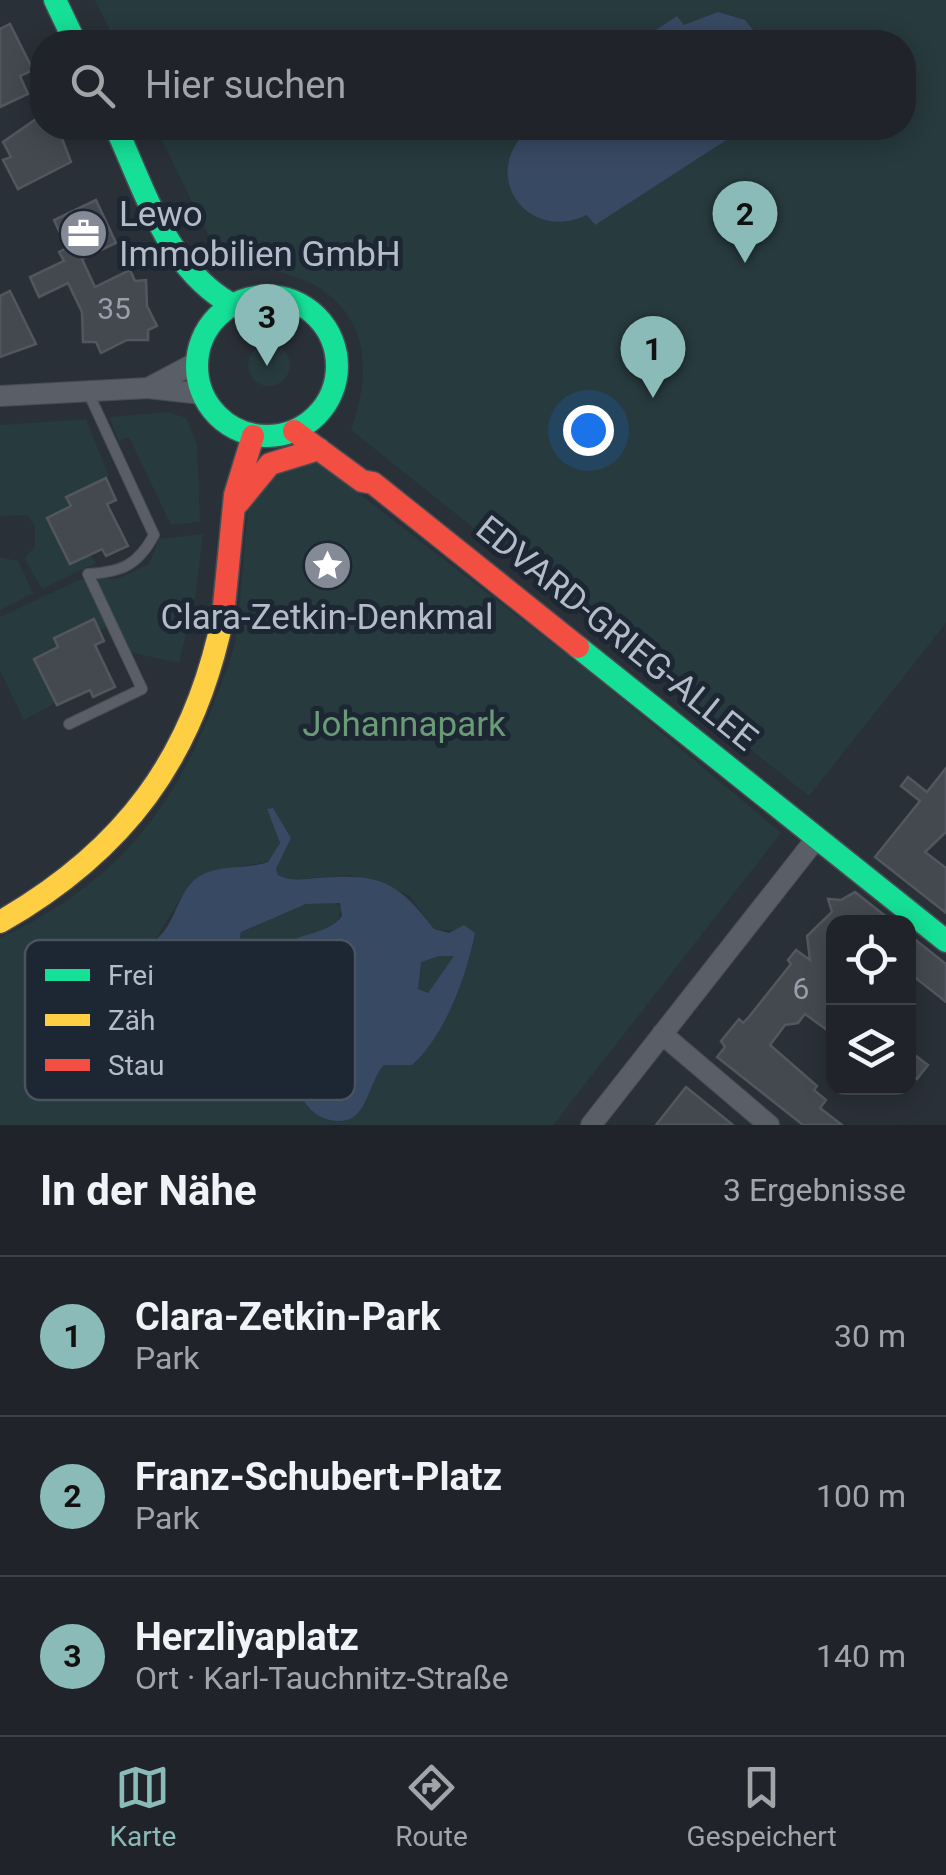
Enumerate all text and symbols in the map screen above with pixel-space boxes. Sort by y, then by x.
search box [30,30,916,140]
icon: search [65,58,120,113]
text: Hier suchen [145,63,346,107]
pin: 2 [712,180,778,263]
place label: Lewo Immobilien GmbH [119,194,401,275]
office icon: Lewo Immobilien GmbH [58,208,110,260]
pin: 3 [234,284,300,366]
house number: 35 [97,291,131,326]
pin: 1 [620,316,686,398]
your location [563,405,614,456]
street label: EDVARD-GRIEG-ALLEE [468,508,765,759]
place icon: Clara-Zetkin-Denkmal [301,539,353,591]
place label: Clara-Zetkin-Denkmal [161,597,493,638]
park label: Johannapark [302,704,506,745]
map controls [826,915,916,1095]
button: locate [826,915,916,1005]
legend [25,940,355,1100]
text: Frei [108,959,154,992]
house number: 6 [793,971,809,1006]
text: Zäh [108,1004,155,1037]
button: layers [826,1005,916,1095]
text: Stau [108,1049,164,1082]
text: In der Nähe [40,1166,257,1215]
text: 3 Ergebnisse [723,1171,906,1209]
text: Clara-Zetkin-Park [135,1295,440,1339]
text: 1 [63,1317,82,1355]
text: 30 m [834,1317,906,1355]
text: Park [135,1339,199,1377]
text: Franz-Schubert-Platz [135,1455,502,1499]
text: 2 [63,1477,82,1515]
text: 100 m [816,1477,906,1515]
text: Park [135,1499,199,1537]
text: Herzliyaplatz [135,1615,359,1659]
text: 3 [63,1637,82,1675]
text: 140 m [816,1637,906,1675]
text: Ort · Karl-Tauchnitz-Straße [135,1659,509,1697]
tab: Karte [109,1760,176,1853]
tab: Route [395,1760,468,1853]
tab: Gespeichert [687,1760,837,1853]

